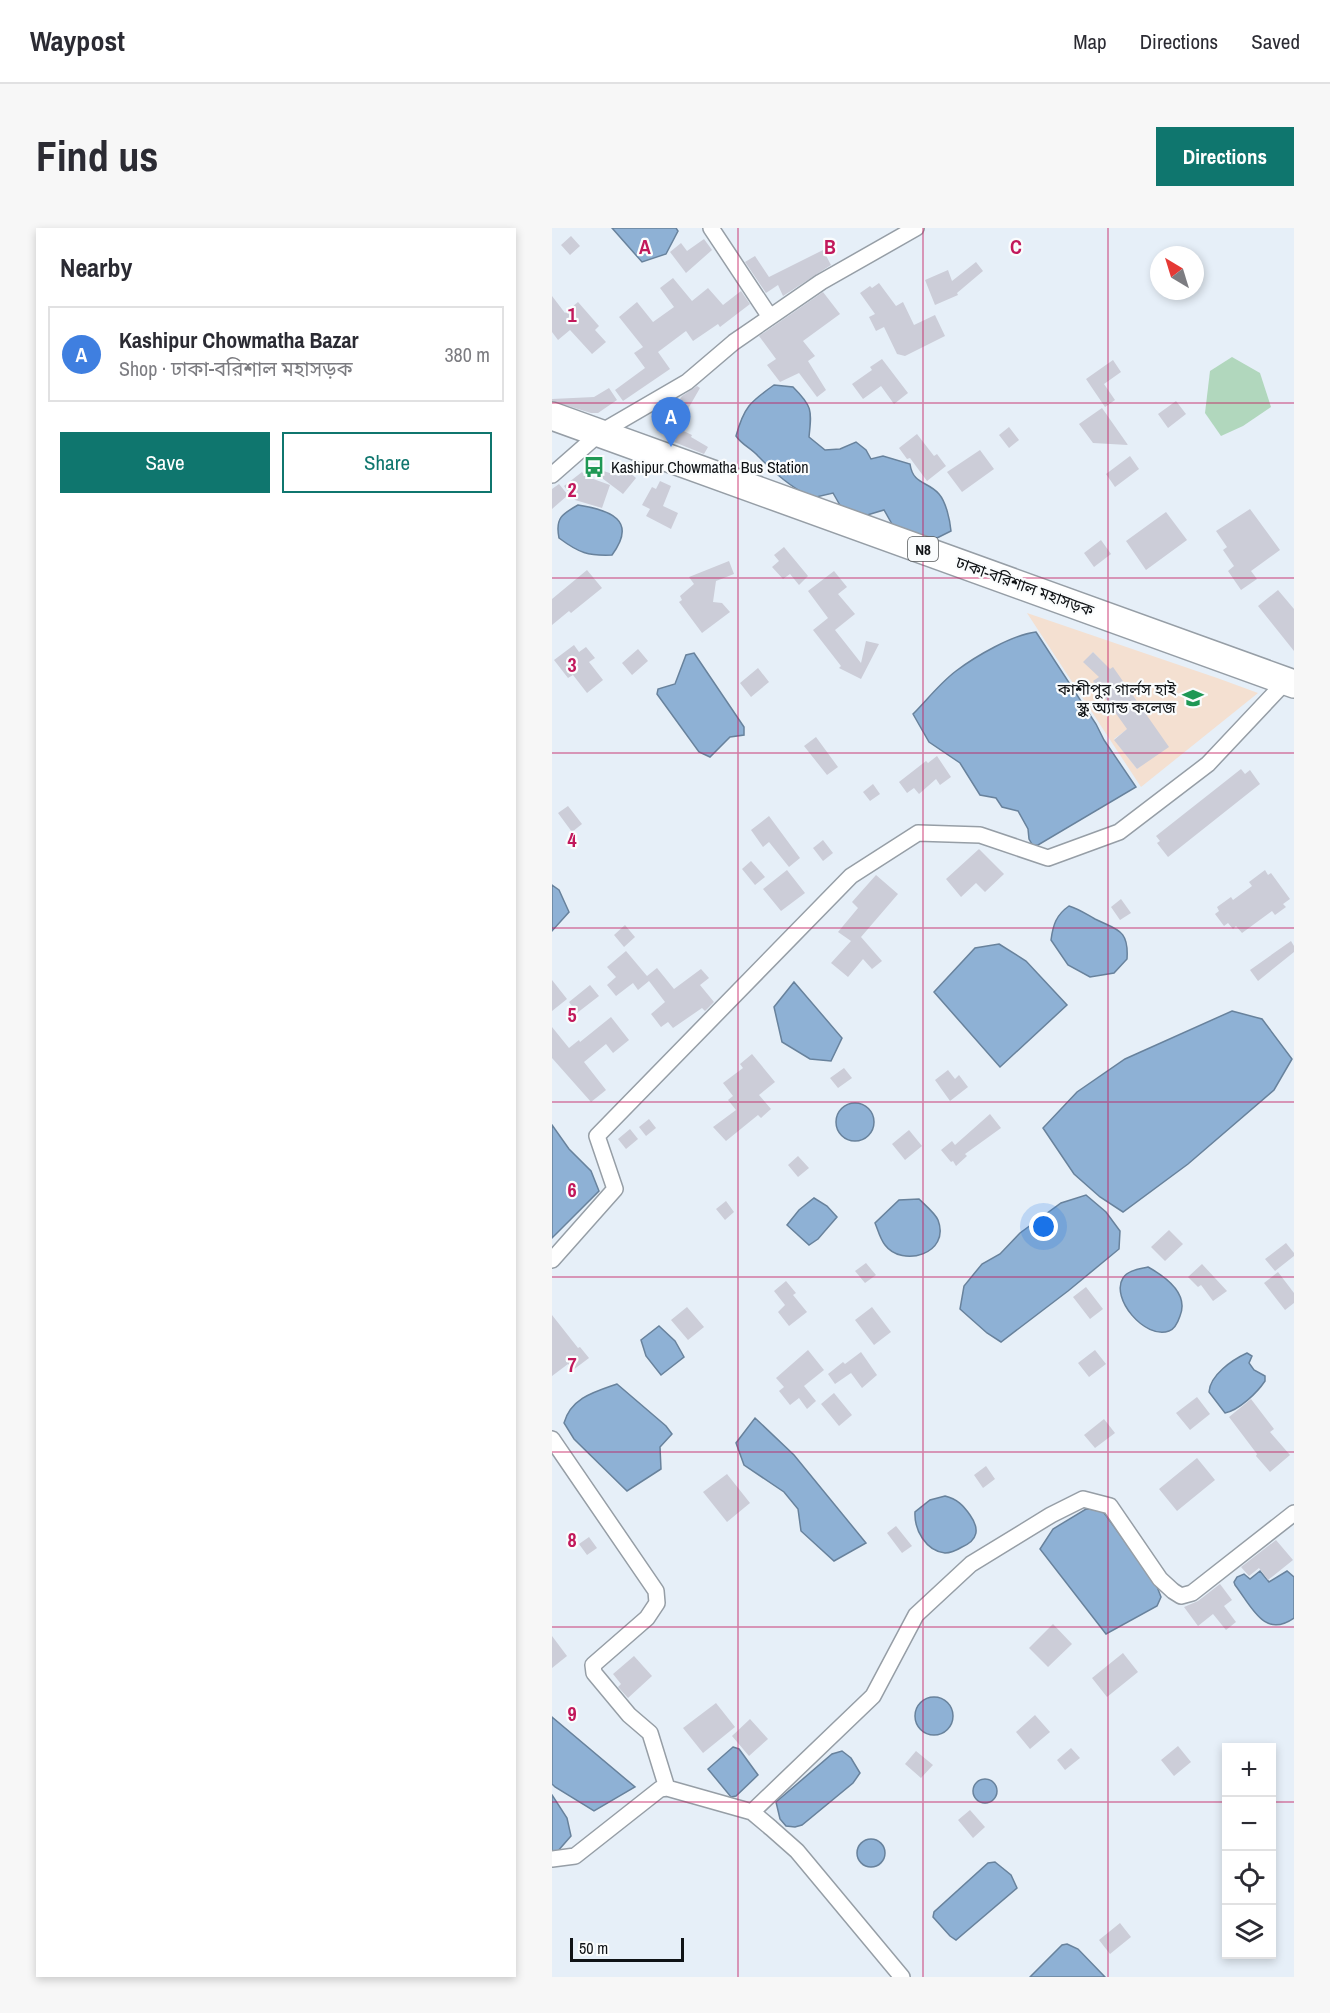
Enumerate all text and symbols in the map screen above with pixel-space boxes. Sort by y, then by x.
text: Waypost [30,22,125,60]
text: Map [1073,27,1107,56]
text: Directions [1140,27,1218,56]
text: Saved [1251,27,1300,56]
button: Directions [1156,127,1294,186]
text: Find us [36,128,158,184]
text: A [639,233,651,260]
text: B [824,233,836,260]
text: C [1010,233,1022,260]
north arrow [1150,246,1204,300]
text: Nearby [60,250,132,285]
text: 1 [567,301,577,328]
text: Kashipur Chowmatha Bazar [119,325,359,355]
text: A [76,341,87,368]
text: 380 m [444,341,490,368]
text: Shop · ঢাকা-বরিশাল মহাসড়ক [119,355,353,382]
pin: A [652,398,690,447]
button: Save [60,432,270,493]
button: Share [282,432,492,493]
bus stop icon: Kashipur Chowmatha Bus Station [582,455,606,479]
place label: Kashipur Chowmatha Bus Station [611,456,809,478]
text: 2 [567,476,577,503]
road number: N8 [908,537,938,561]
street label: ঢাকা-বরিশাল মহাসড়ক [952,550,1098,622]
text: 3 [567,651,577,678]
place label: কাশীপুর গার্লস হাই স্কুল অ্যান্ড কলেজ [1057,678,1176,718]
school or university icon: কাশীপুর গার্লস হাই স্কুল অ্যান্ড কলেজ [1181,686,1205,710]
text: 4 [567,826,577,853]
text: 5 [567,1001,577,1028]
text: 6 [567,1176,577,1203]
your location [1029,1212,1058,1241]
text: 7 [567,1351,577,1378]
text: 8 [567,1526,577,1553]
text: 9 [567,1700,577,1727]
map controls [1222,1743,1276,1959]
button: + [1222,1743,1276,1797]
button: − [1222,1797,1276,1851]
button: locate [1222,1851,1276,1905]
button: layers [1222,1905,1276,1959]
scale bar [570,1935,684,1962]
text: 50 m [579,1937,608,1959]

